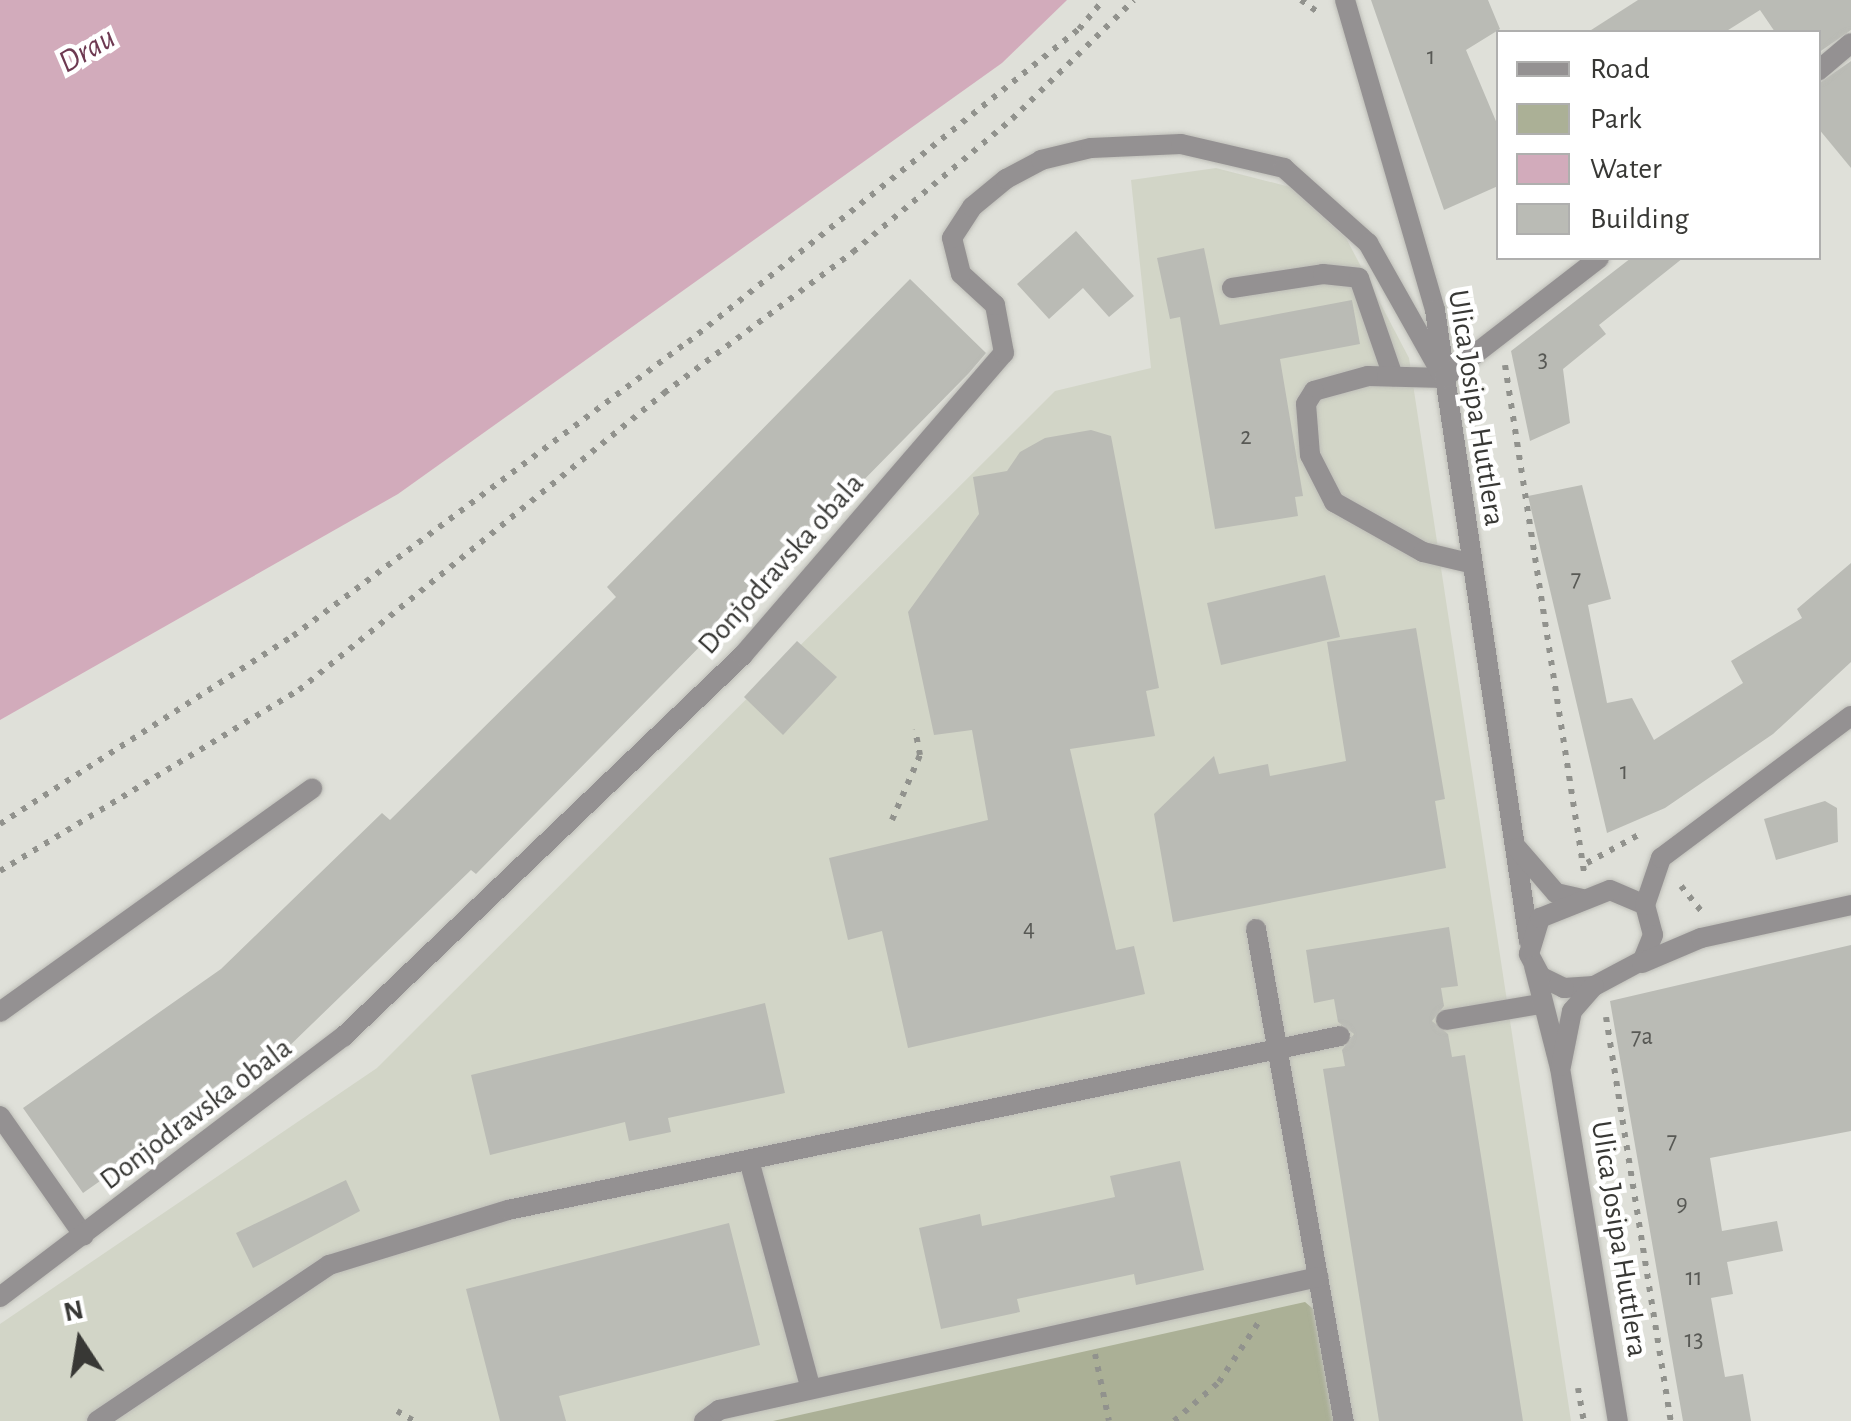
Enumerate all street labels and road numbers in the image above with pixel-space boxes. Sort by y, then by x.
street label: Ulica Josipa Huttlera [1440,287,1512,529]
street label: Donjodravska obala [690,466,872,662]
street label: Donjodravska obala [93,1030,299,1198]
street label: Ulica Josipa Huttlera [1583,1118,1655,1360]

